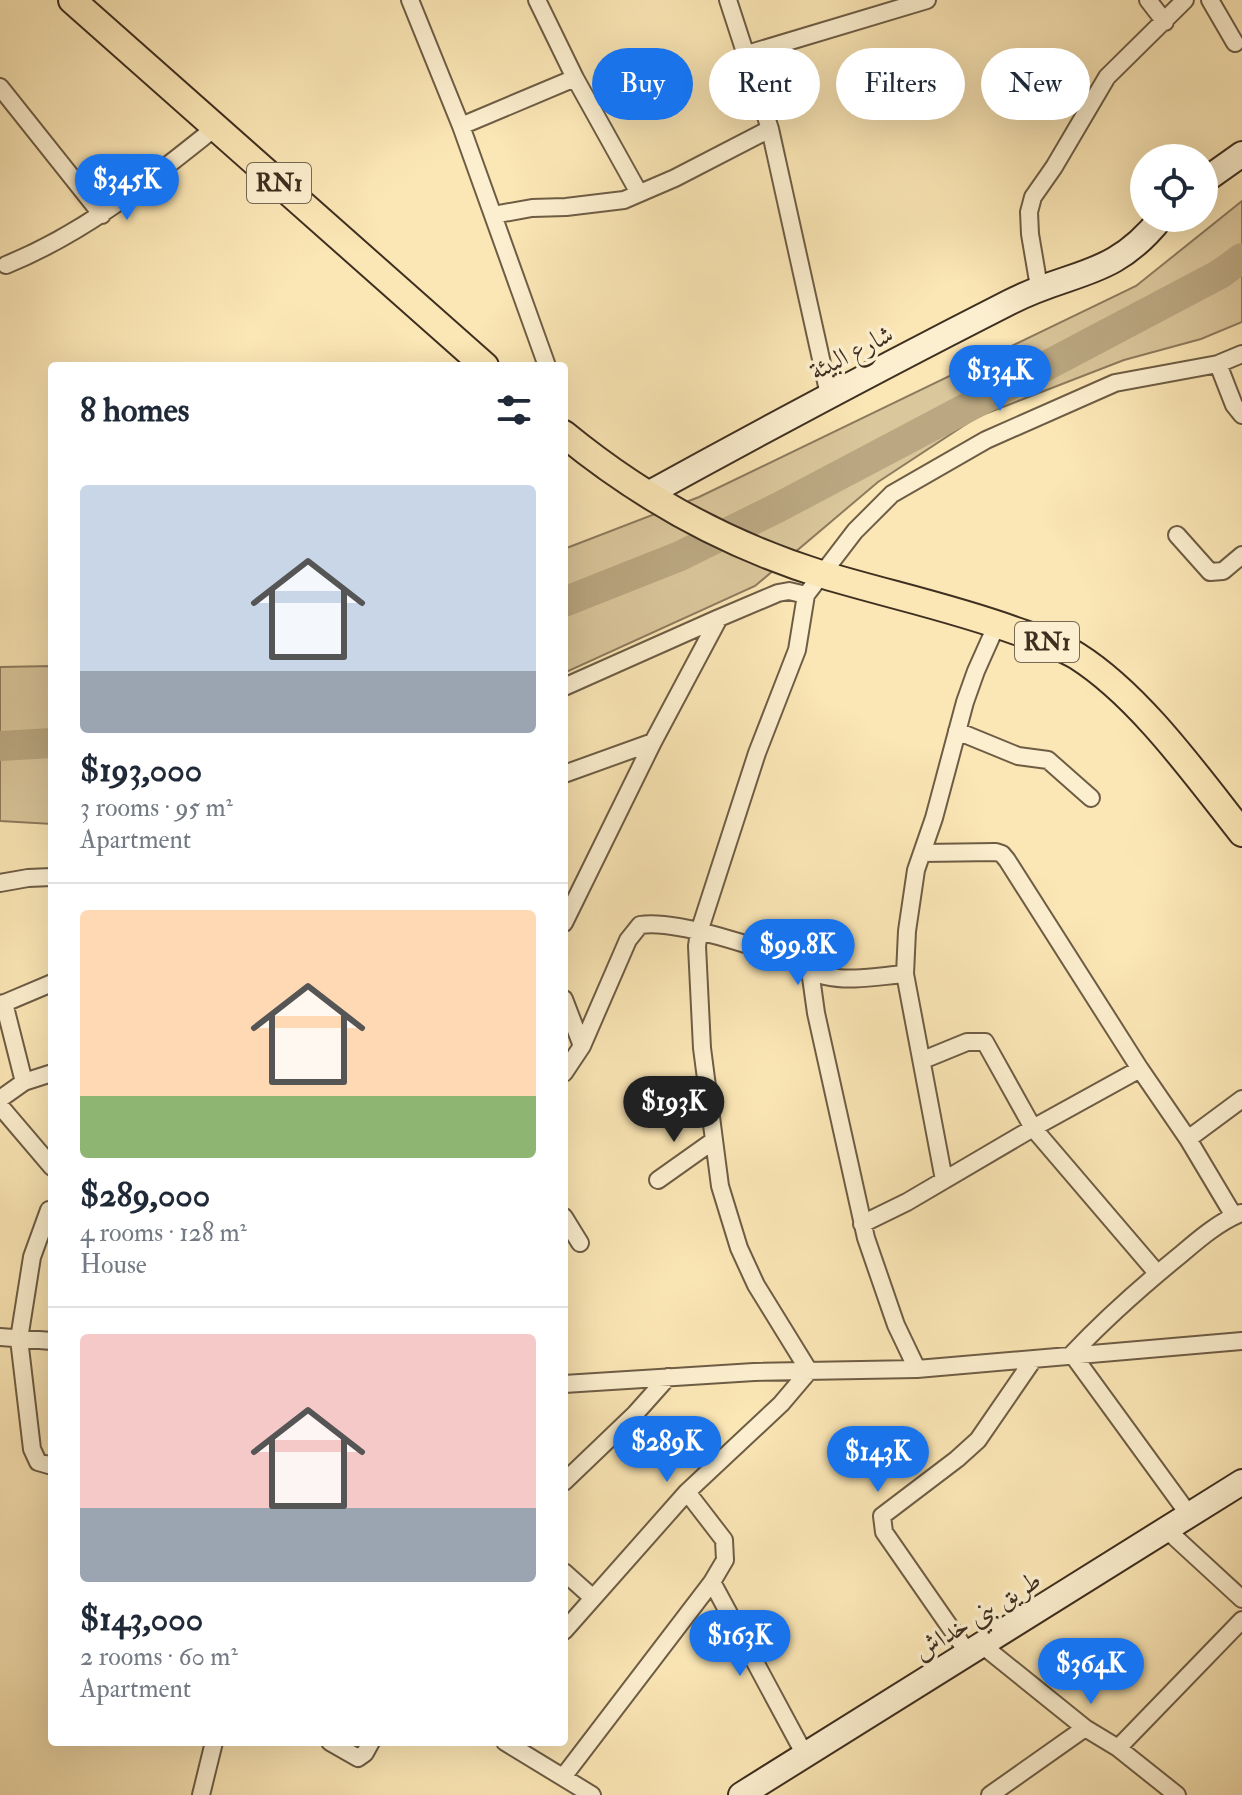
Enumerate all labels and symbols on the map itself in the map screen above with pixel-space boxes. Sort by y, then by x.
pin: $345K [71,154,183,222]
road number: RN1 [247,163,311,203]
street label: شارع البيئة [804,318,901,392]
pin: $134K [944,345,1056,413]
road number: RN1 [1015,622,1079,662]
pin: $99.8K [733,919,863,987]
pin: $193K [618,1076,730,1144]
pin: $289K [611,1416,723,1484]
pin: $143K [822,1426,934,1494]
street label: طريق بني خداش [908,1564,1050,1673]
pin: $163K [684,1610,796,1678]
pin: $364K [1035,1638,1147,1706]

